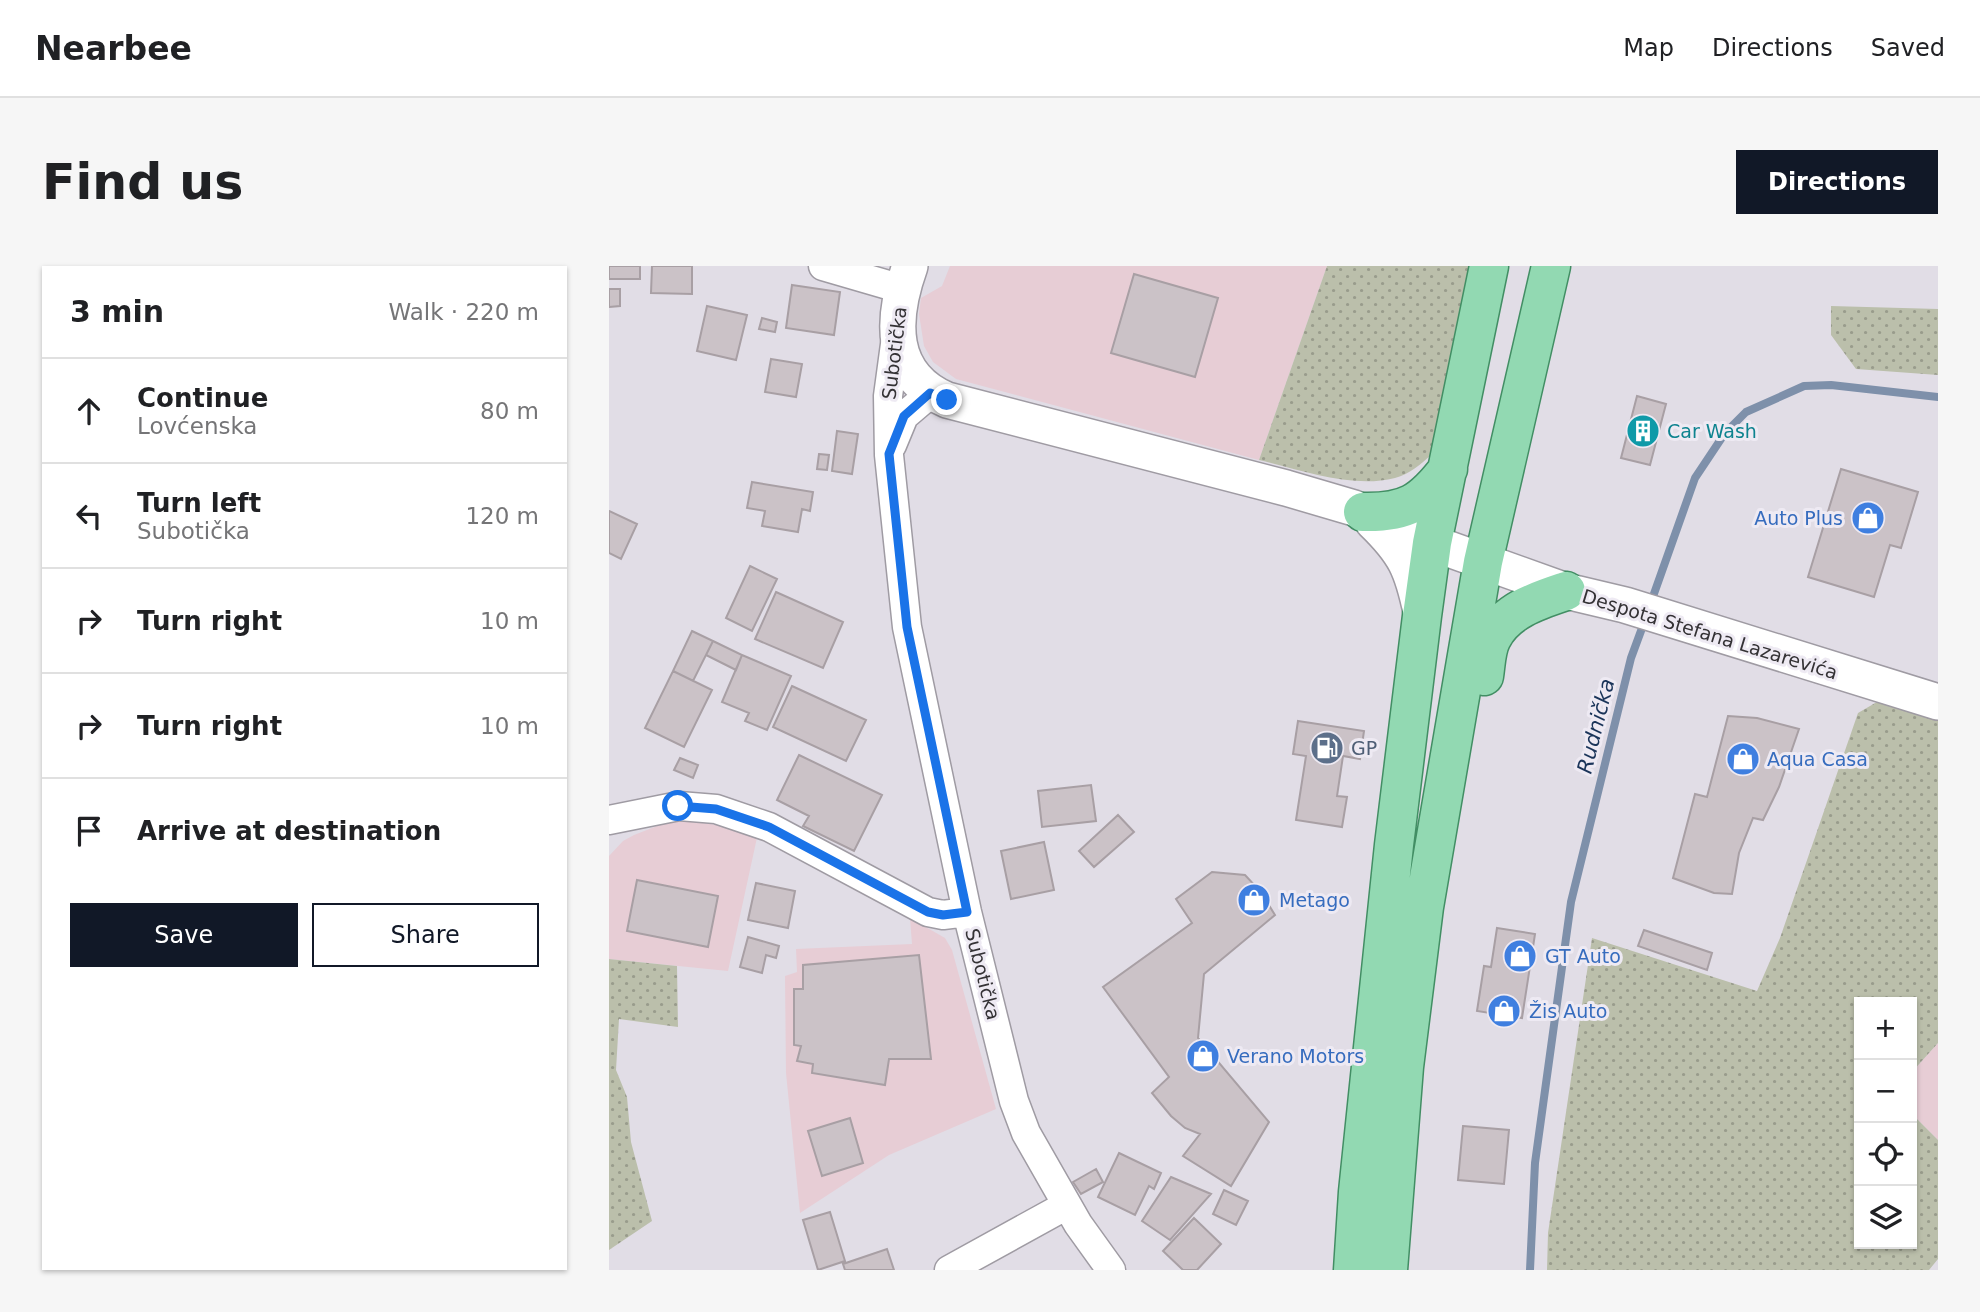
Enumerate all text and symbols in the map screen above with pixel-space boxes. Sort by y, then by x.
text: Nearbee [35,29,192,68]
text: Map [1623,34,1674,62]
text: Directions [1712,34,1833,62]
text: Saved [1871,34,1945,62]
button: Directions [1736,150,1938,214]
text: Find us [42,154,243,211]
text: 3 min [70,294,164,329]
text: Walk · 220 m [388,299,539,325]
street label: Subotička [877,305,911,401]
text: Continue [137,383,268,413]
route end [931,384,962,415]
icon: ahead [70,392,108,430]
text: 80 m [480,398,539,424]
building icon: Car Wash [1624,412,1662,450]
text: Lovćenska [137,413,257,439]
place label: Car Wash [1667,420,1757,442]
text: Turn left [137,488,261,518]
icon: left [70,497,108,535]
shop icon: Auto Plus [1849,499,1887,537]
text: 120 m [465,503,539,529]
place label: Auto Plus [1754,507,1843,529]
text: Subotička [137,518,250,544]
street label: Despota Stefana Lazarevića [1580,585,1840,683]
icon: right [70,602,108,640]
text: Turn right [137,606,282,636]
text: 10 m [480,608,539,634]
water label: Rudnička [1573,676,1619,776]
icon: right [70,707,108,745]
text: Turn right [137,711,282,741]
text: 10 m [480,713,539,739]
fuel station icon: GP [1308,729,1346,767]
place label: GP [1351,737,1377,759]
shop icon: Aqua Casa [1724,740,1762,778]
place label: Aqua Casa [1767,748,1868,770]
route start [662,790,693,821]
icon: arrive [70,812,108,850]
text: Arrive at destination [137,816,441,846]
shop icon: Metago [1235,881,1273,919]
place label: Metago [1279,889,1350,911]
button: Save [70,903,298,967]
button: Share [312,903,539,967]
street label: Subotička [961,926,1005,1022]
shop icon: GT Auto [1501,937,1539,975]
place label: GT Auto [1545,945,1621,967]
shop icon: Žis Auto [1485,992,1523,1030]
map controls [1854,997,1917,1249]
button: + [1854,997,1917,1060]
place label: Žis Auto [1529,1000,1607,1022]
shop icon: Verano Motors [1184,1037,1222,1075]
place label: Verano Motors [1227,1045,1364,1067]
button: − [1854,1060,1917,1123]
button: locate [1854,1123,1917,1186]
button: layers [1854,1186,1917,1249]

